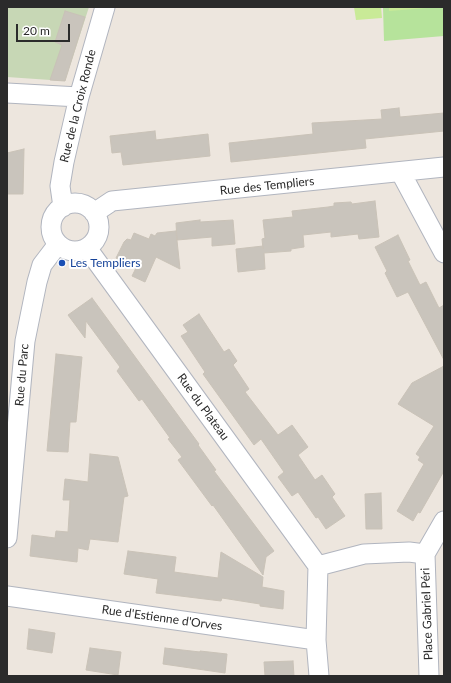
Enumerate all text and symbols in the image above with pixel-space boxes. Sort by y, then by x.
scale bar [18,16,72,42]
text: 20 m [23,23,50,38]
street label: Rue de la Croix Ronde [57,48,99,164]
street label: Rue des Templiers [219,174,315,198]
place label: Les Templiers [70,256,140,270]
marker: Les Templiers [57,258,67,268]
street label: Rue du Parc [12,343,32,407]
street label: Rue du Plateau [174,371,232,443]
street label: Place Gabriel Péri [418,568,436,660]
street label: Rue d'Estienne d'Orves [101,602,223,634]

